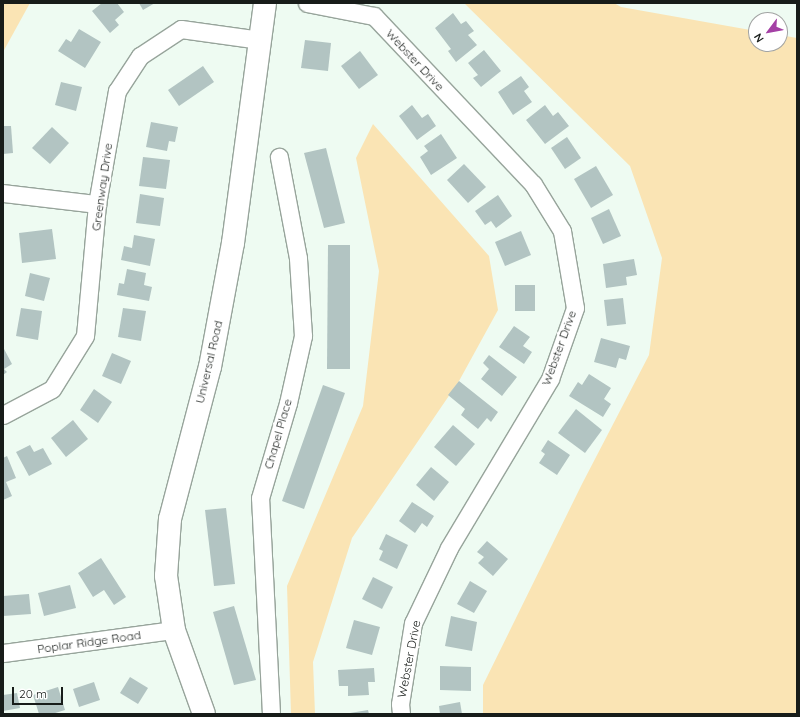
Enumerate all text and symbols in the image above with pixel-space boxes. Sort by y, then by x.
north arrow [748,12,788,52]
street label: Webster Drive [383,26,447,94]
text: N [751,31,767,45]
street label: Greenway Drive [89,142,115,232]
street label: Webster Drive [539,309,579,387]
street label: Universal Road [192,319,226,405]
street label: Chapel Place [261,397,295,471]
street label: Webster Drive [394,619,424,699]
street label: Poplar Ridge Road [36,628,142,656]
scale bar [14,679,65,705]
text: 20 m [19,686,47,701]

